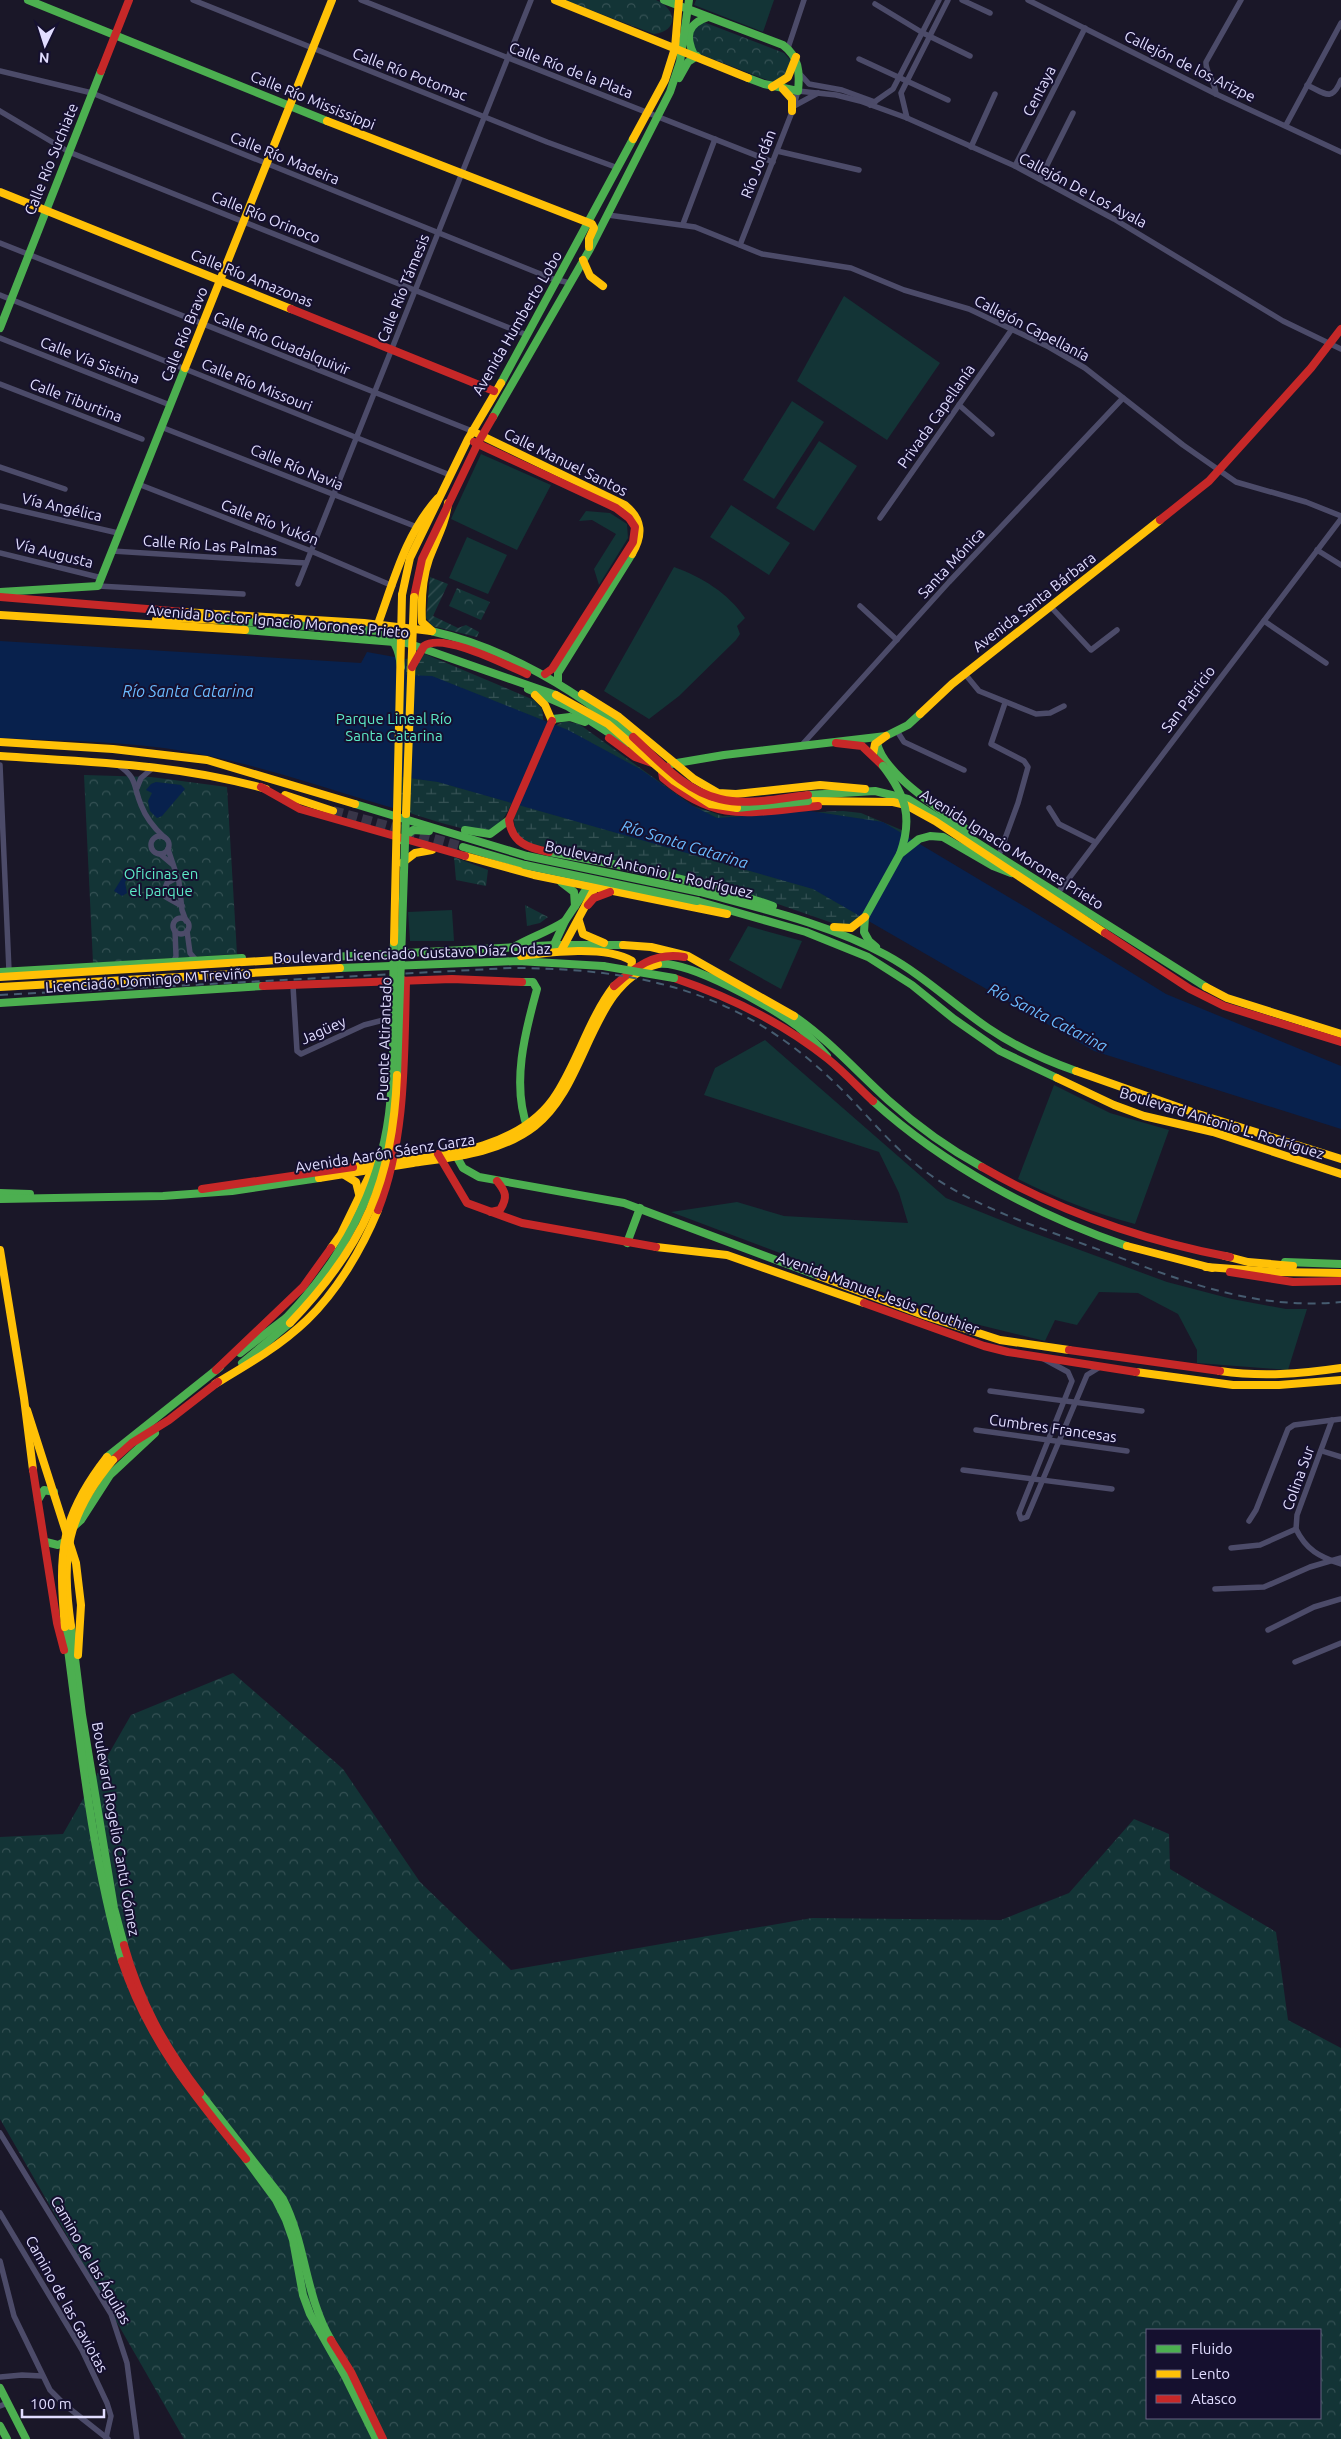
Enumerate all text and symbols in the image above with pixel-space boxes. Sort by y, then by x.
north arrow [20,20,70,70]
street label: Callejón de los Arizpe [1122,27,1258,105]
street label: Calle Río de la Plata [507,38,635,102]
street label: Calle Río Potomac [350,44,470,104]
text: N [38,50,50,66]
street label: Centaya [1019,63,1059,119]
street label: Calle Río Mississippi [248,67,378,133]
street label: Calle Río Suchiate [21,101,81,217]
street label: Río Jordán [737,127,779,201]
street label: Calle Río Madeira [228,128,342,188]
street label: Callejón De Los Ayala [1016,149,1150,231]
street label: Calle Río Orinoco [209,187,323,247]
street label: Calle Río Támesis [374,231,432,345]
street label: Calle Río Amazonas [188,246,316,310]
street label: Avenida Humberto Lobo [469,248,565,398]
street label: Calle Río Bravo [157,284,211,384]
street label: Callejón Capellanía [972,292,1092,364]
street label: Calle Río Guadalquivir [211,308,353,378]
street label: Calle Vía Sistina [38,333,142,387]
street label: Calle Río Missouri [199,355,315,415]
street label: Privada Capellanía [894,361,978,471]
street label: Calle Tiburtina [27,375,125,425]
street label: Calle Manuel Santos [501,425,631,499]
street label: Calle Río Navia [248,441,346,493]
street label: Vía Angélica [20,489,104,525]
street label: Calle Río Yukón [219,496,321,548]
street label: Santa Mónica [914,524,988,602]
street label: Calle Río Las Palmas [142,532,278,558]
street label: Vía Augusta [13,535,95,571]
street label: Avenida Santa Bárbara [969,549,1099,655]
street label: Avenida Doctor Ignacio Morones Prieto [146,601,410,641]
street label: San Patricio [1158,662,1218,736]
water label: Río Santa Catarina [122,682,254,700]
park label: Parque Lineal Río Santa Catarina [336,710,452,744]
street label: Avenida Ignacio Morones Prieto [917,785,1107,913]
water label: Río Santa Catarina [620,816,751,872]
street label: Boulevard Antonio L. Rodríguez [543,837,755,901]
park label: Oficinas en el parque [124,865,198,899]
street label: Boulevard Licenciado Gustavo Díaz Ordaz [273,940,551,966]
street label: Licenciado Domingo M Treviño [45,964,251,996]
street label: Puente Atirantado [373,977,395,1101]
water label: Río Santa Catarina [986,979,1111,1055]
street label: Jagüey [298,1013,348,1047]
street label: Boulevard Antonio L. Rodríguez [1118,1084,1326,1162]
street label: Avenida Aarón Sáenz Garza [294,1130,476,1176]
street label: Avenida Manuel Jesús Clouthier [775,1248,982,1338]
street label: Cumbres Francesas [988,1411,1118,1445]
street label: Colina Sur [1278,1443,1318,1513]
street label: Boulevard Rogelio Cantú Gómez [89,1721,143,1937]
street label: Camino de las Águilas [47,2193,135,2327]
street label: Camino de las Gaviotas [22,2233,112,2375]
legend [1146,2329,1321,2419]
text: Fluido [1191,2340,1233,2357]
text: Lento [1191,2365,1230,2382]
scale bar [22,2386,105,2418]
text: Atasco [1191,2390,1237,2407]
text: 100 m [30,2395,72,2412]

